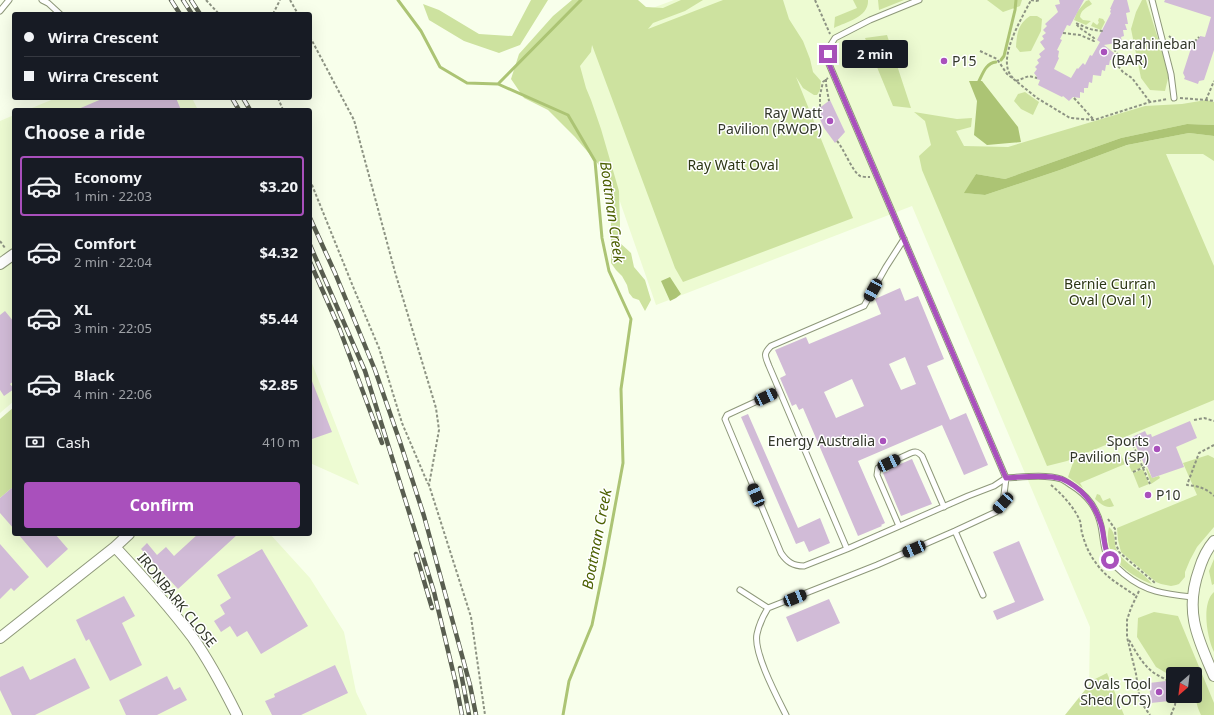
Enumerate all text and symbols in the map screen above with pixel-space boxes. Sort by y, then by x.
text: Wirra Crescent [48,27,158,47]
place label: Barahineban (BAR) [1112,34,1196,69]
callout: 2 min [842,40,908,68]
route end [819,45,837,63]
text: 2 min [857,45,893,63]
marker: Barahineban (BAR) [1099,47,1109,57]
place label: P15 [952,51,977,70]
marker: P15 [939,56,949,66]
text: Wirra Crescent [48,66,158,86]
place label: Ray Watt Pavilion (RWOP) [718,103,822,138]
marker: Ray Watt Pavilion (RWOP) [825,116,835,126]
text: Choose a ride [24,120,145,144]
park label: Ray Watt Oval [687,155,779,174]
water label: Boatman Creek [596,160,630,264]
text: Economy [74,167,142,187]
icon: car [26,168,62,204]
text: $3.20 [259,176,298,196]
text: 1 min · 22:03 [74,187,152,205]
text: Comfort [74,233,136,253]
icon: car [26,234,62,270]
text: $4.32 [259,242,298,262]
text: 2 min · 22:04 [74,253,152,271]
park label: Bernie Curran Oval (Oval 1) [1064,274,1156,309]
car [862,277,884,303]
text: XL [74,299,92,319]
icon: car [26,300,62,336]
text: $5.44 [259,308,298,328]
text: 3 min · 22:05 [74,319,152,337]
text: Black [74,365,114,385]
icon: car [26,366,62,402]
text: $2.85 [259,374,298,394]
text: 4 min · 22:06 [74,385,152,403]
car [753,386,779,408]
icon: cash [24,431,46,453]
place label: Energy Australia [768,431,875,450]
place label: Sports Pavilion (SP) [1069,431,1149,466]
text: Cash [56,432,90,452]
text: 410 m [262,433,300,451]
marker: Energy Australia [878,436,888,446]
marker: Sports Pavilion (SP) [1152,444,1162,454]
car [876,452,902,474]
button: Confirm [24,482,300,528]
car [746,482,766,508]
place label: P10 [1156,485,1181,504]
water label: Boatman Creek [576,486,616,591]
car [991,490,1015,516]
marker: P10 [1143,490,1153,500]
car [901,539,927,559]
street label: IRONBARK CLOSE [133,548,221,651]
route start [1101,551,1119,569]
car [782,588,808,608]
north arrow [1166,667,1202,703]
map controls [1166,667,1202,703]
place label: Ovals Tool Shed (OTS) [1080,674,1151,709]
marker: Ovals Tool Shed (OTS) [1154,687,1164,697]

